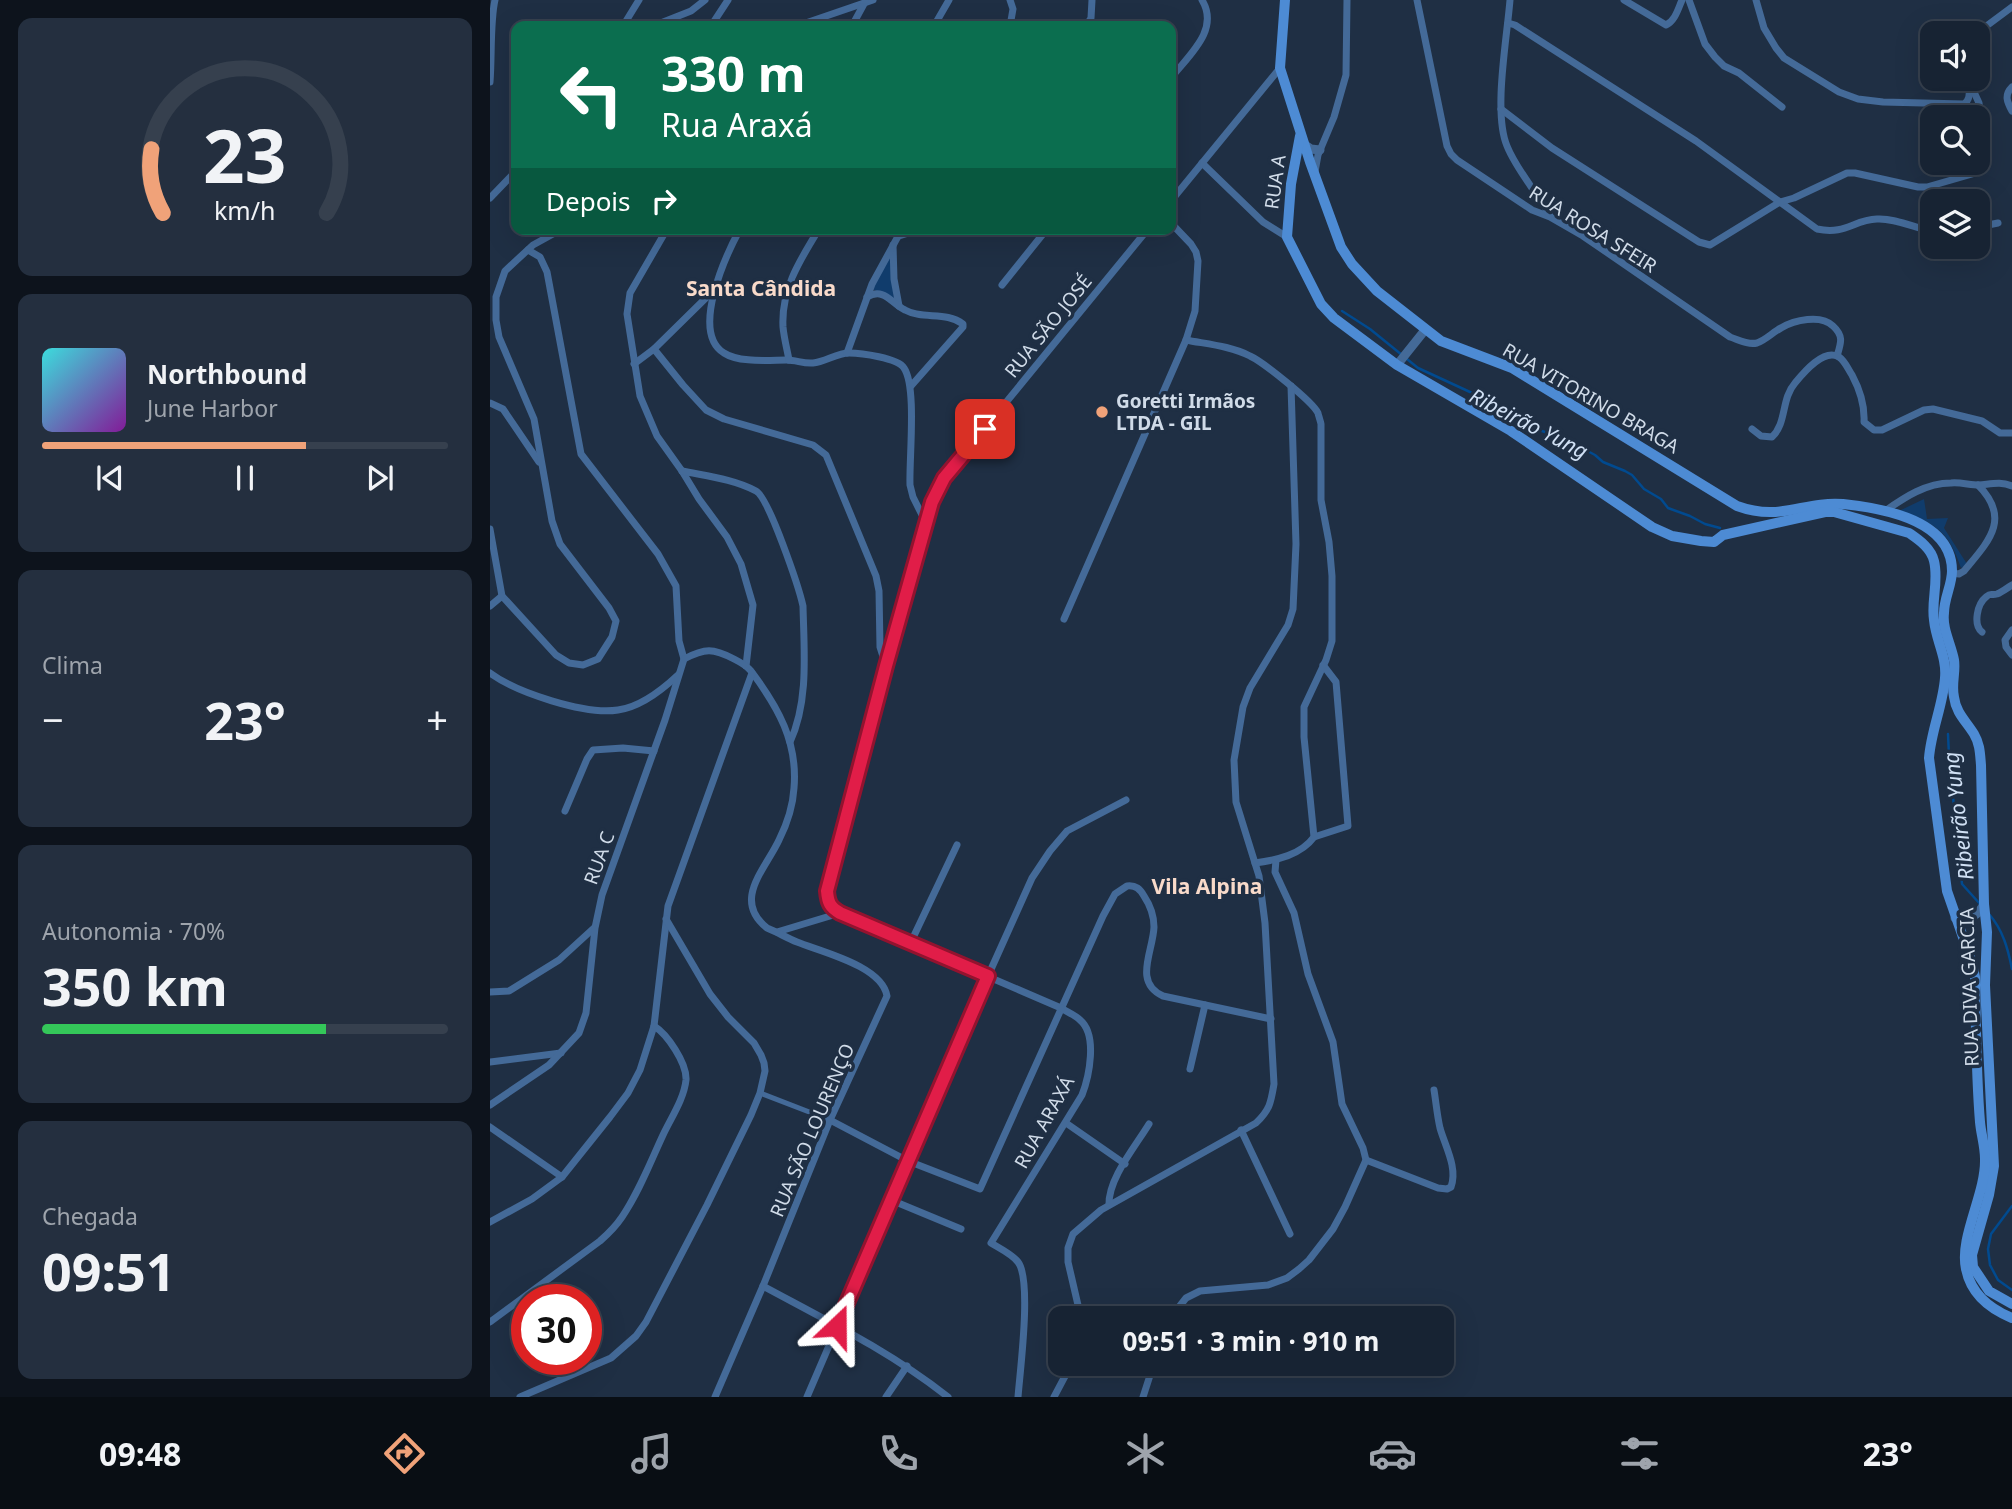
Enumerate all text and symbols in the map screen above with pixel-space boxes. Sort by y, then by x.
map controls [1920,21,1990,259]
button: sound [1920,21,1990,91]
text: 330 m [661,40,806,106]
icon: left [546,49,637,140]
text: Rua Araxá [661,103,813,146]
text: 23 [203,105,287,204]
button: search [1920,105,1990,175]
street label: RUA A [1258,152,1292,211]
street label: RUA ROSA SFEIR [1524,179,1662,279]
icon: right [645,182,683,220]
text: Depois [546,183,631,219]
button: layers [1920,189,1990,259]
text: km/h [214,193,276,227]
street label: RUA SÃO JOSÉ [998,269,1098,383]
district label: Santa Cândida [686,274,836,302]
street label: RUA VITORINO BRAGA [1498,337,1685,460]
text: Northbound [147,356,307,392]
water label: Ribeirão Yung [1465,381,1593,465]
place label: Goretti Irmãos LTDA - GIL [1116,388,1255,436]
text: June Harbor [147,392,278,424]
pin [955,399,1015,459]
marker: Goretti Irmãos LTDA - GIL [1094,404,1110,420]
icon: arrive [966,410,1004,448]
icon: previous [91,459,129,497]
icon: pause [226,459,264,497]
icon: next [361,459,399,497]
text: Clima [42,649,103,681]
text: 23° [204,684,286,755]
text: − [42,693,64,745]
text: + [426,693,448,745]
water label: Ribeirão Yung [1936,750,1980,882]
street label: RUA C [577,828,621,888]
district label: Vila Alpina [1152,872,1262,900]
street label: RUA DIVA GARCIA [1953,906,1985,1067]
text: Autonomia · 70% [42,915,225,947]
text: 350 km [42,950,228,1021]
street label: RUA SÃO LOURENÇO [764,1039,860,1221]
street label: RUA ARAXÁ [1008,1070,1081,1173]
text: Chegada [42,1200,138,1232]
text: 09:51 [42,1235,176,1306]
speed limit sign: 30 [511,1284,602,1375]
position arrow [800,1289,874,1363]
text: 09:51 · 3 min · 910 m [1123,1323,1379,1359]
icon: directions [380,1429,429,1478]
icon: music [627,1429,676,1478]
icon: phone [874,1429,923,1478]
icon: climate [1121,1429,1170,1478]
icon: car [1368,1429,1417,1478]
icon: filters [1615,1429,1664,1478]
text: 09:48 [99,1432,181,1475]
text: 23° [1863,1432,1913,1475]

